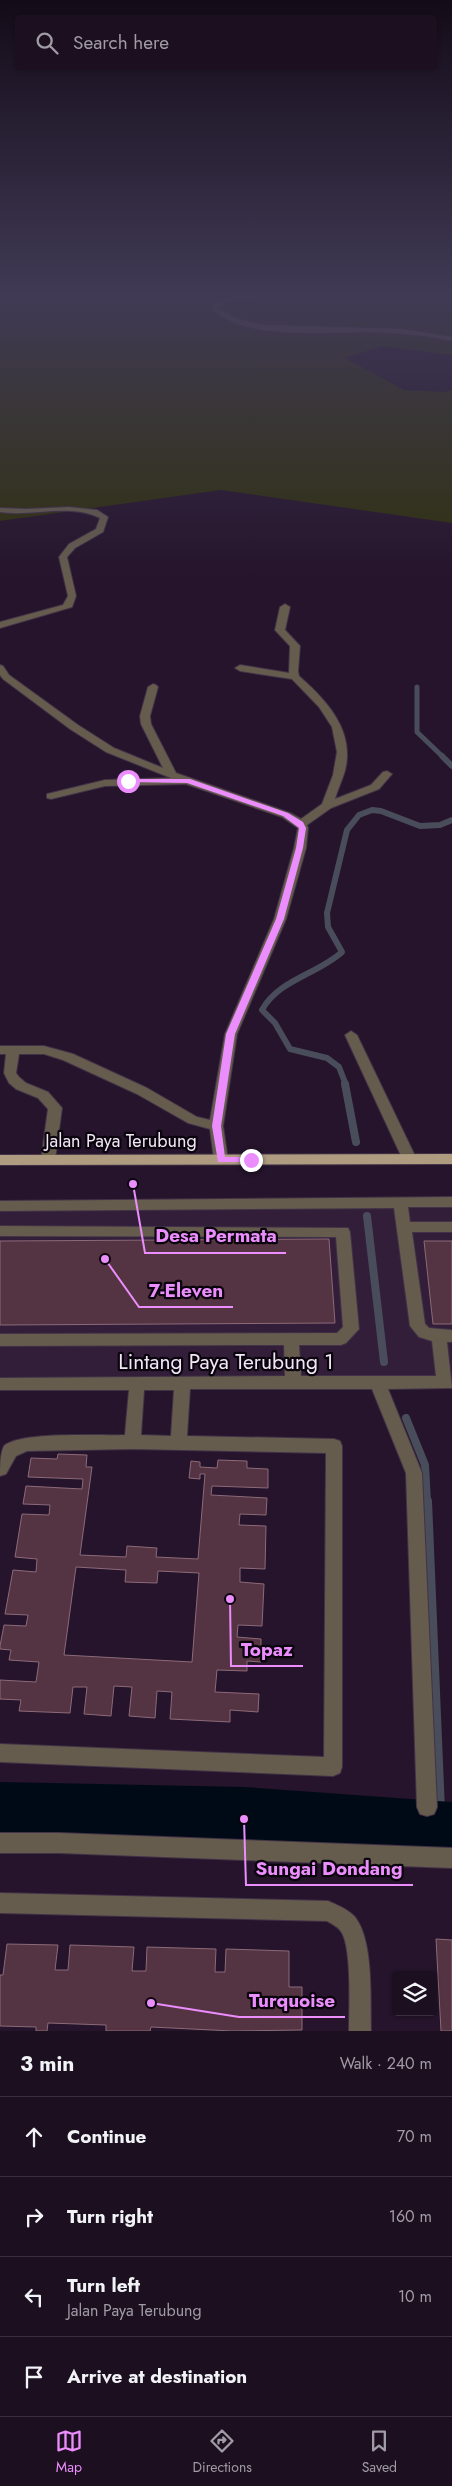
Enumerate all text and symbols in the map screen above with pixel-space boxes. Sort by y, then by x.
search box [15,15,437,70]
icon: search [33,29,61,57]
text: Search here [73,29,169,56]
route start [117,770,140,793]
street label: Jalan Paya Terubung [43,1128,197,1154]
route end [240,1149,263,1172]
callout: Desa Permata [145,1219,286,1253]
text: Desa Permata [155,1222,277,1249]
callout: 7-Eleven [139,1273,233,1307]
text: 7-Eleven [149,1277,223,1304]
street label: Lintang Paya Terubung 1 [118,1347,334,1377]
callout: Topaz [231,1632,303,1666]
text: Topaz [241,1636,293,1663]
callout: Sungai Dondang [246,1851,413,1885]
text: Sungai Dondang [255,1855,403,1882]
map controls [392,1971,437,2016]
button: layers [392,1971,437,2016]
callout: Turquoise [239,1983,345,2017]
text: Turquoise [249,1987,335,2014]
text: 3 min [20,2049,74,2079]
text: Walk · 240 m [340,2052,432,2075]
icon: ahead [20,2123,48,2151]
text: Continue [67,2123,146,2150]
text: 70 m [397,2125,432,2148]
icon: right [20,2203,48,2231]
text: Turn right [67,2203,153,2230]
text: 160 m [389,2205,432,2228]
text: Turn left [67,2272,140,2299]
icon: left [20,2283,48,2311]
text: 10 m [398,2285,432,2308]
text: Jalan Paya Terubung [67,2299,202,2322]
icon: arrive [20,2363,48,2391]
text: Arrive at destination [67,2363,247,2390]
tab: Map [55,2427,83,2477]
tab: Directions [193,2427,252,2477]
tab: Saved [362,2427,397,2477]

